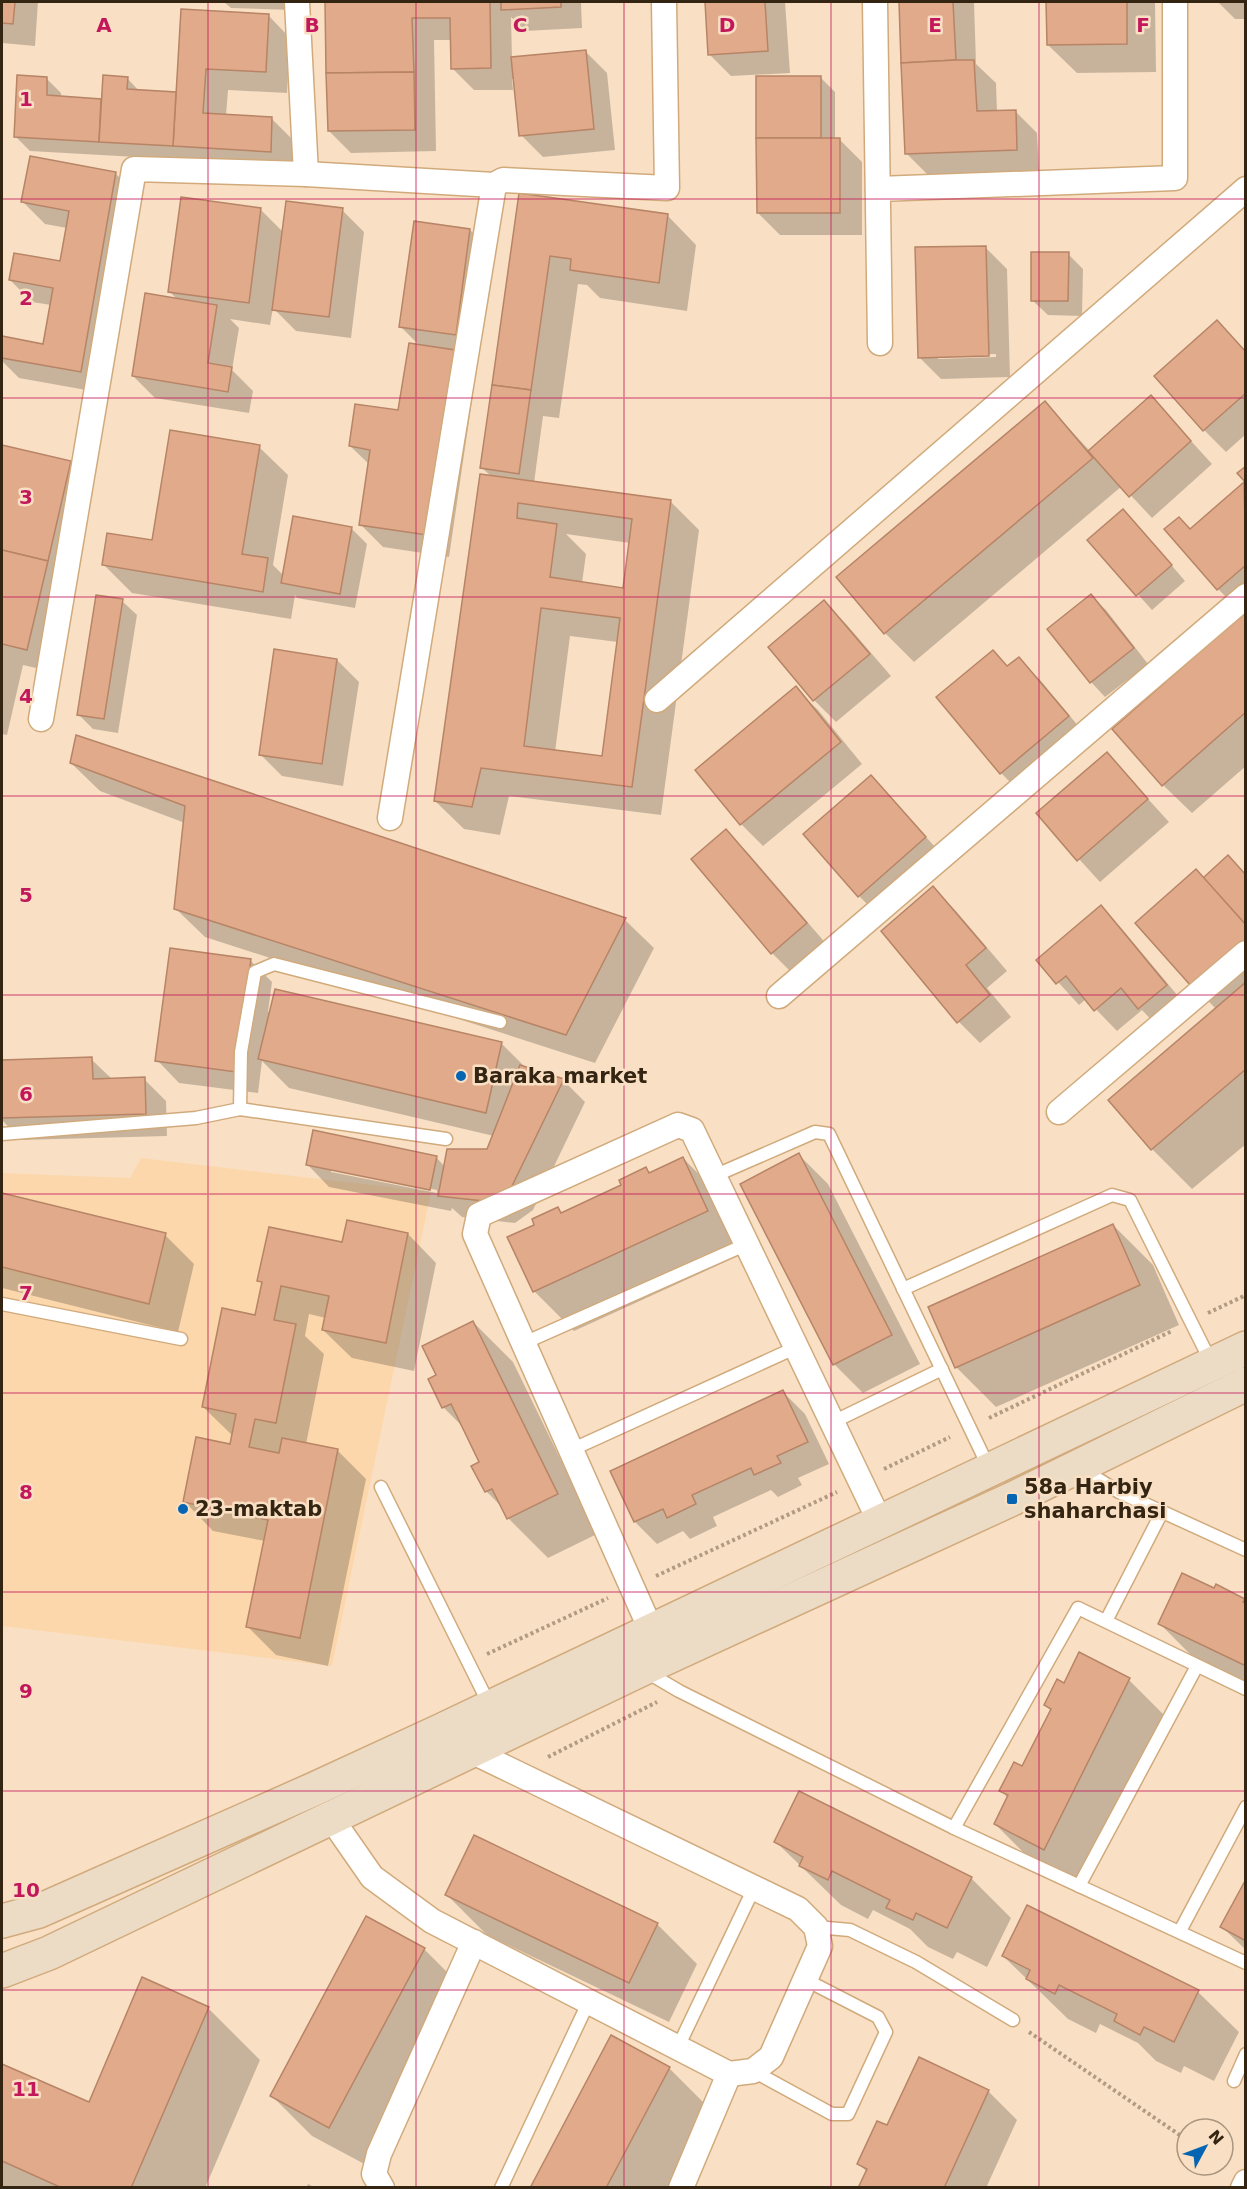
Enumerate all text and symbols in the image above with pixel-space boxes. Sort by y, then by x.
text: A [96,13,112,37]
text: B [304,13,320,37]
text: C [513,13,527,37]
text: D [719,13,735,37]
text: E [928,13,942,37]
text: F [1136,13,1150,37]
text: 1 [19,87,33,111]
text: 2 [19,286,33,310]
text: 3 [19,485,33,509]
text: 4 [19,684,33,708]
text: 5 [19,883,33,907]
place label: Baraka market [473,1064,647,1088]
marker: Baraka market [454,1069,468,1083]
text: 6 [19,1082,33,1106]
text: 7 [19,1281,33,1305]
place label: 58a Harbiy shaharchasi [1024,1475,1166,1523]
text: 8 [19,1480,33,1504]
marker: 58a Harbiy shaharchasi [1005,1492,1019,1506]
place label: 23-maktab [195,1497,322,1521]
marker: 23-maktab [176,1502,190,1516]
text: 9 [19,1679,33,1703]
text: 10 [12,1878,40,1902]
text: 11 [12,2077,40,2101]
north arrow [1175,2117,1235,2177]
text: N [1204,2126,1228,2149]

